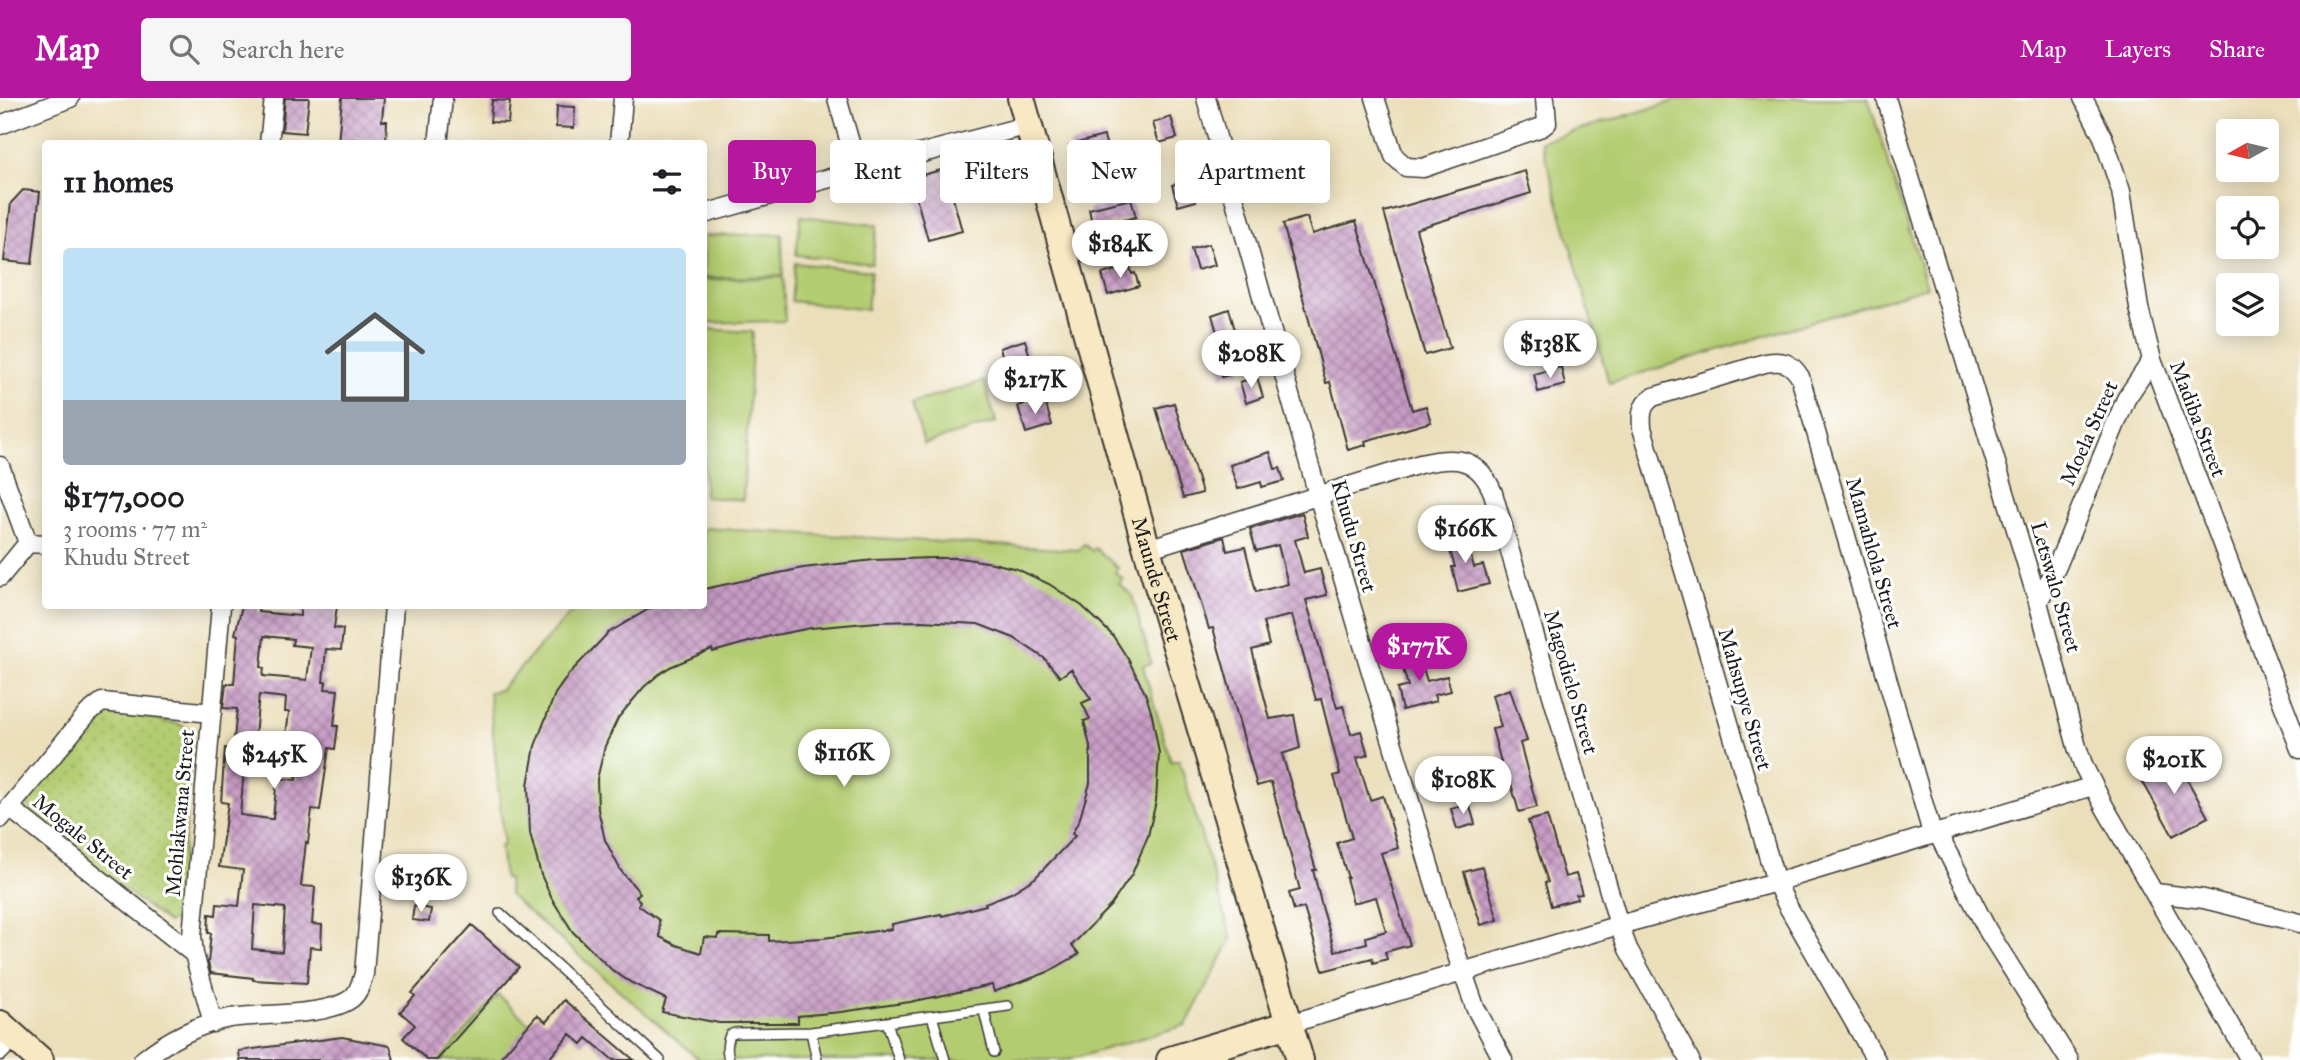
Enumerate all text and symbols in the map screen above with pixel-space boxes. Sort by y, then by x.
search box [141,18,631,81]
text: Map [35,29,99,69]
icon: search [165,30,203,68]
text: Search here [221,33,345,65]
text: Map [2020,34,2067,64]
text: Layers [2105,34,2171,64]
text: Share [2209,34,2265,64]
north arrow [2216,119,2278,182]
map controls [2216,119,2279,336]
chip: Buy [728,140,816,203]
chip: Rent [830,140,926,203]
chip: Filters [940,140,1053,203]
chip: New [1067,140,1161,203]
chip: Apartment [1175,140,1330,203]
icon: filters [648,163,686,201]
text: 11 homes [63,164,174,200]
button: locate [2216,196,2279,259]
pin: $184K [1071,220,1169,280]
text: $184K [1088,229,1152,257]
button: layers [2216,273,2279,336]
icon: home [312,294,438,420]
pin: $138K [1501,320,1599,380]
text: $138K [1520,329,1580,357]
pin: $208K [1202,330,1300,390]
text: $208K [1217,339,1285,367]
pin: $217K [986,356,1084,416]
street label: Madiba Street [2164,357,2232,481]
text: $217K [1004,365,1066,393]
street label: Moela Street [2054,376,2124,490]
street label: Mamahlola Street [1840,474,1908,632]
street label: Khudu Street [1326,477,1383,596]
text: $177,000 [63,479,185,515]
pin: $166K [1416,505,1514,565]
street label: Maunde Street [1126,514,1187,646]
text: $166K [1434,514,1496,542]
text: 3 rooms · 77 m² [63,515,207,543]
street label: Letswalo Street [2025,519,2087,656]
text: Khudu Street [63,543,190,571]
street label: Magodielo Street [1538,607,1604,758]
pin: $177K [1370,624,1468,683]
street label: Mahsupye Street [1712,625,1778,774]
text: $177K [1387,632,1451,660]
street label: Mohlakwana Street [160,728,200,898]
pin: $116K [795,730,893,789]
pin: $245K [225,732,323,791]
pin: $201K [2125,736,2223,796]
text: $116K [814,738,874,766]
text: $245K [242,740,306,768]
text: $201K [2142,745,2206,773]
pin: $108K [1414,756,1512,816]
text: $108K [1431,765,1495,793]
street label: Mogale Street [27,789,139,886]
pin: $136K [372,854,470,914]
text: $136K [391,863,451,891]

